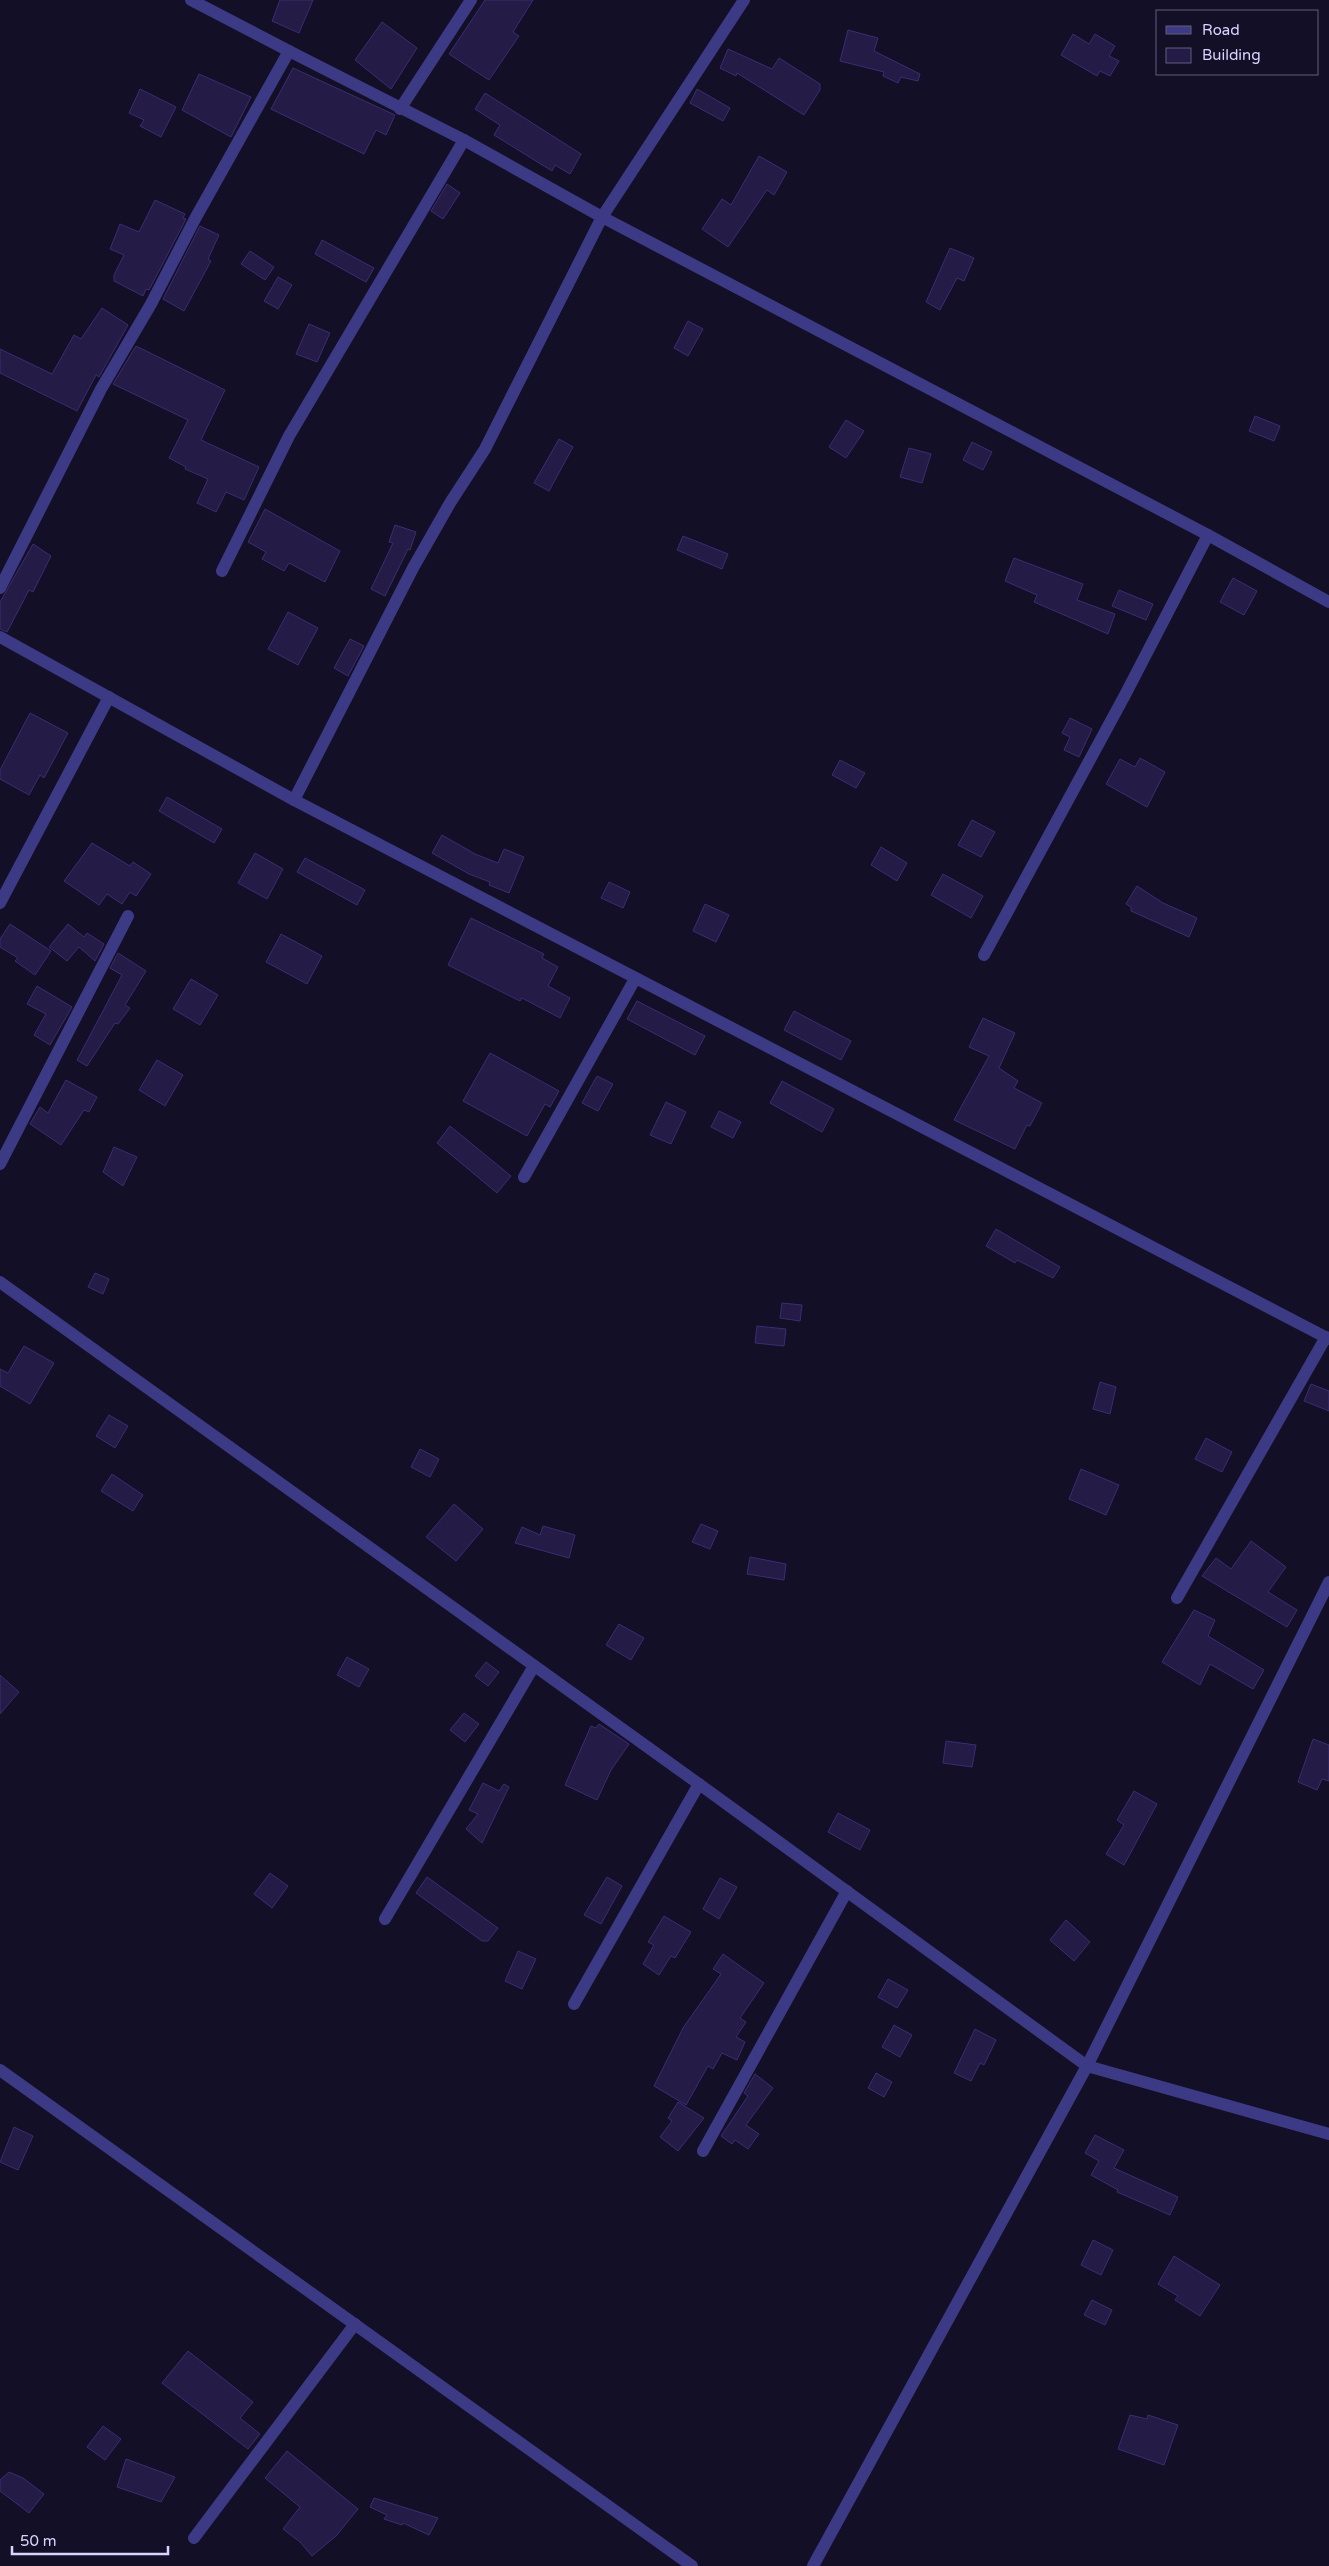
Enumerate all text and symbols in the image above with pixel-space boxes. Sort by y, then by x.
legend [1156,10,1319,75]
text: Road [1202,21,1240,39]
text: Building [1202,46,1261,64]
scale bar [12,2524,169,2556]
text: 50 m [20,2532,57,2550]

